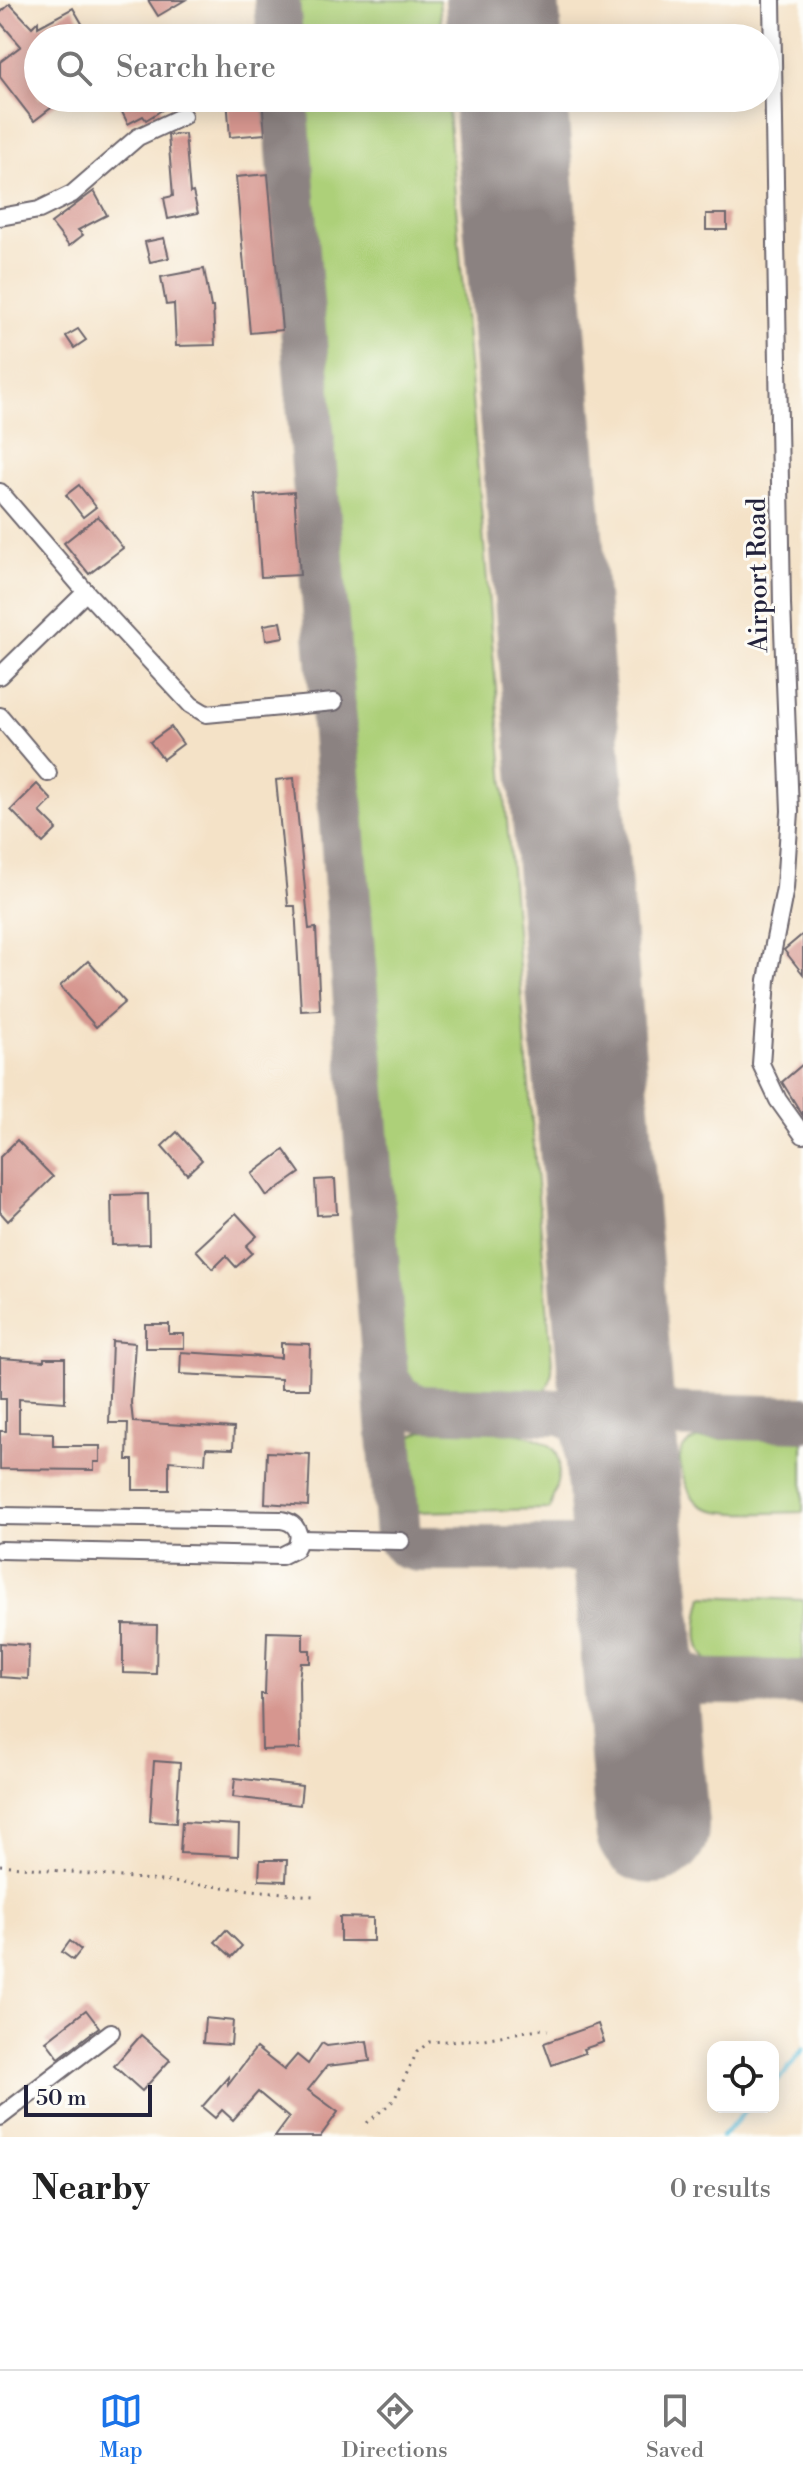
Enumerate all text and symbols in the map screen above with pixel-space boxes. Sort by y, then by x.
search box [24,24,779,112]
icon: search [52,46,96,90]
text: Search here [116,49,276,87]
street label: Airport Road [741,497,775,654]
map controls [707,2041,779,2113]
button: locate [707,2041,779,2113]
scale bar [24,2081,152,2117]
text: 50 m [36,2085,87,2112]
text: Nearby [32,2168,150,2210]
text: 0 results [670,2173,771,2205]
tab: Map [99,2389,143,2464]
tab: Directions [342,2389,448,2464]
tab: Saved [646,2389,704,2464]

